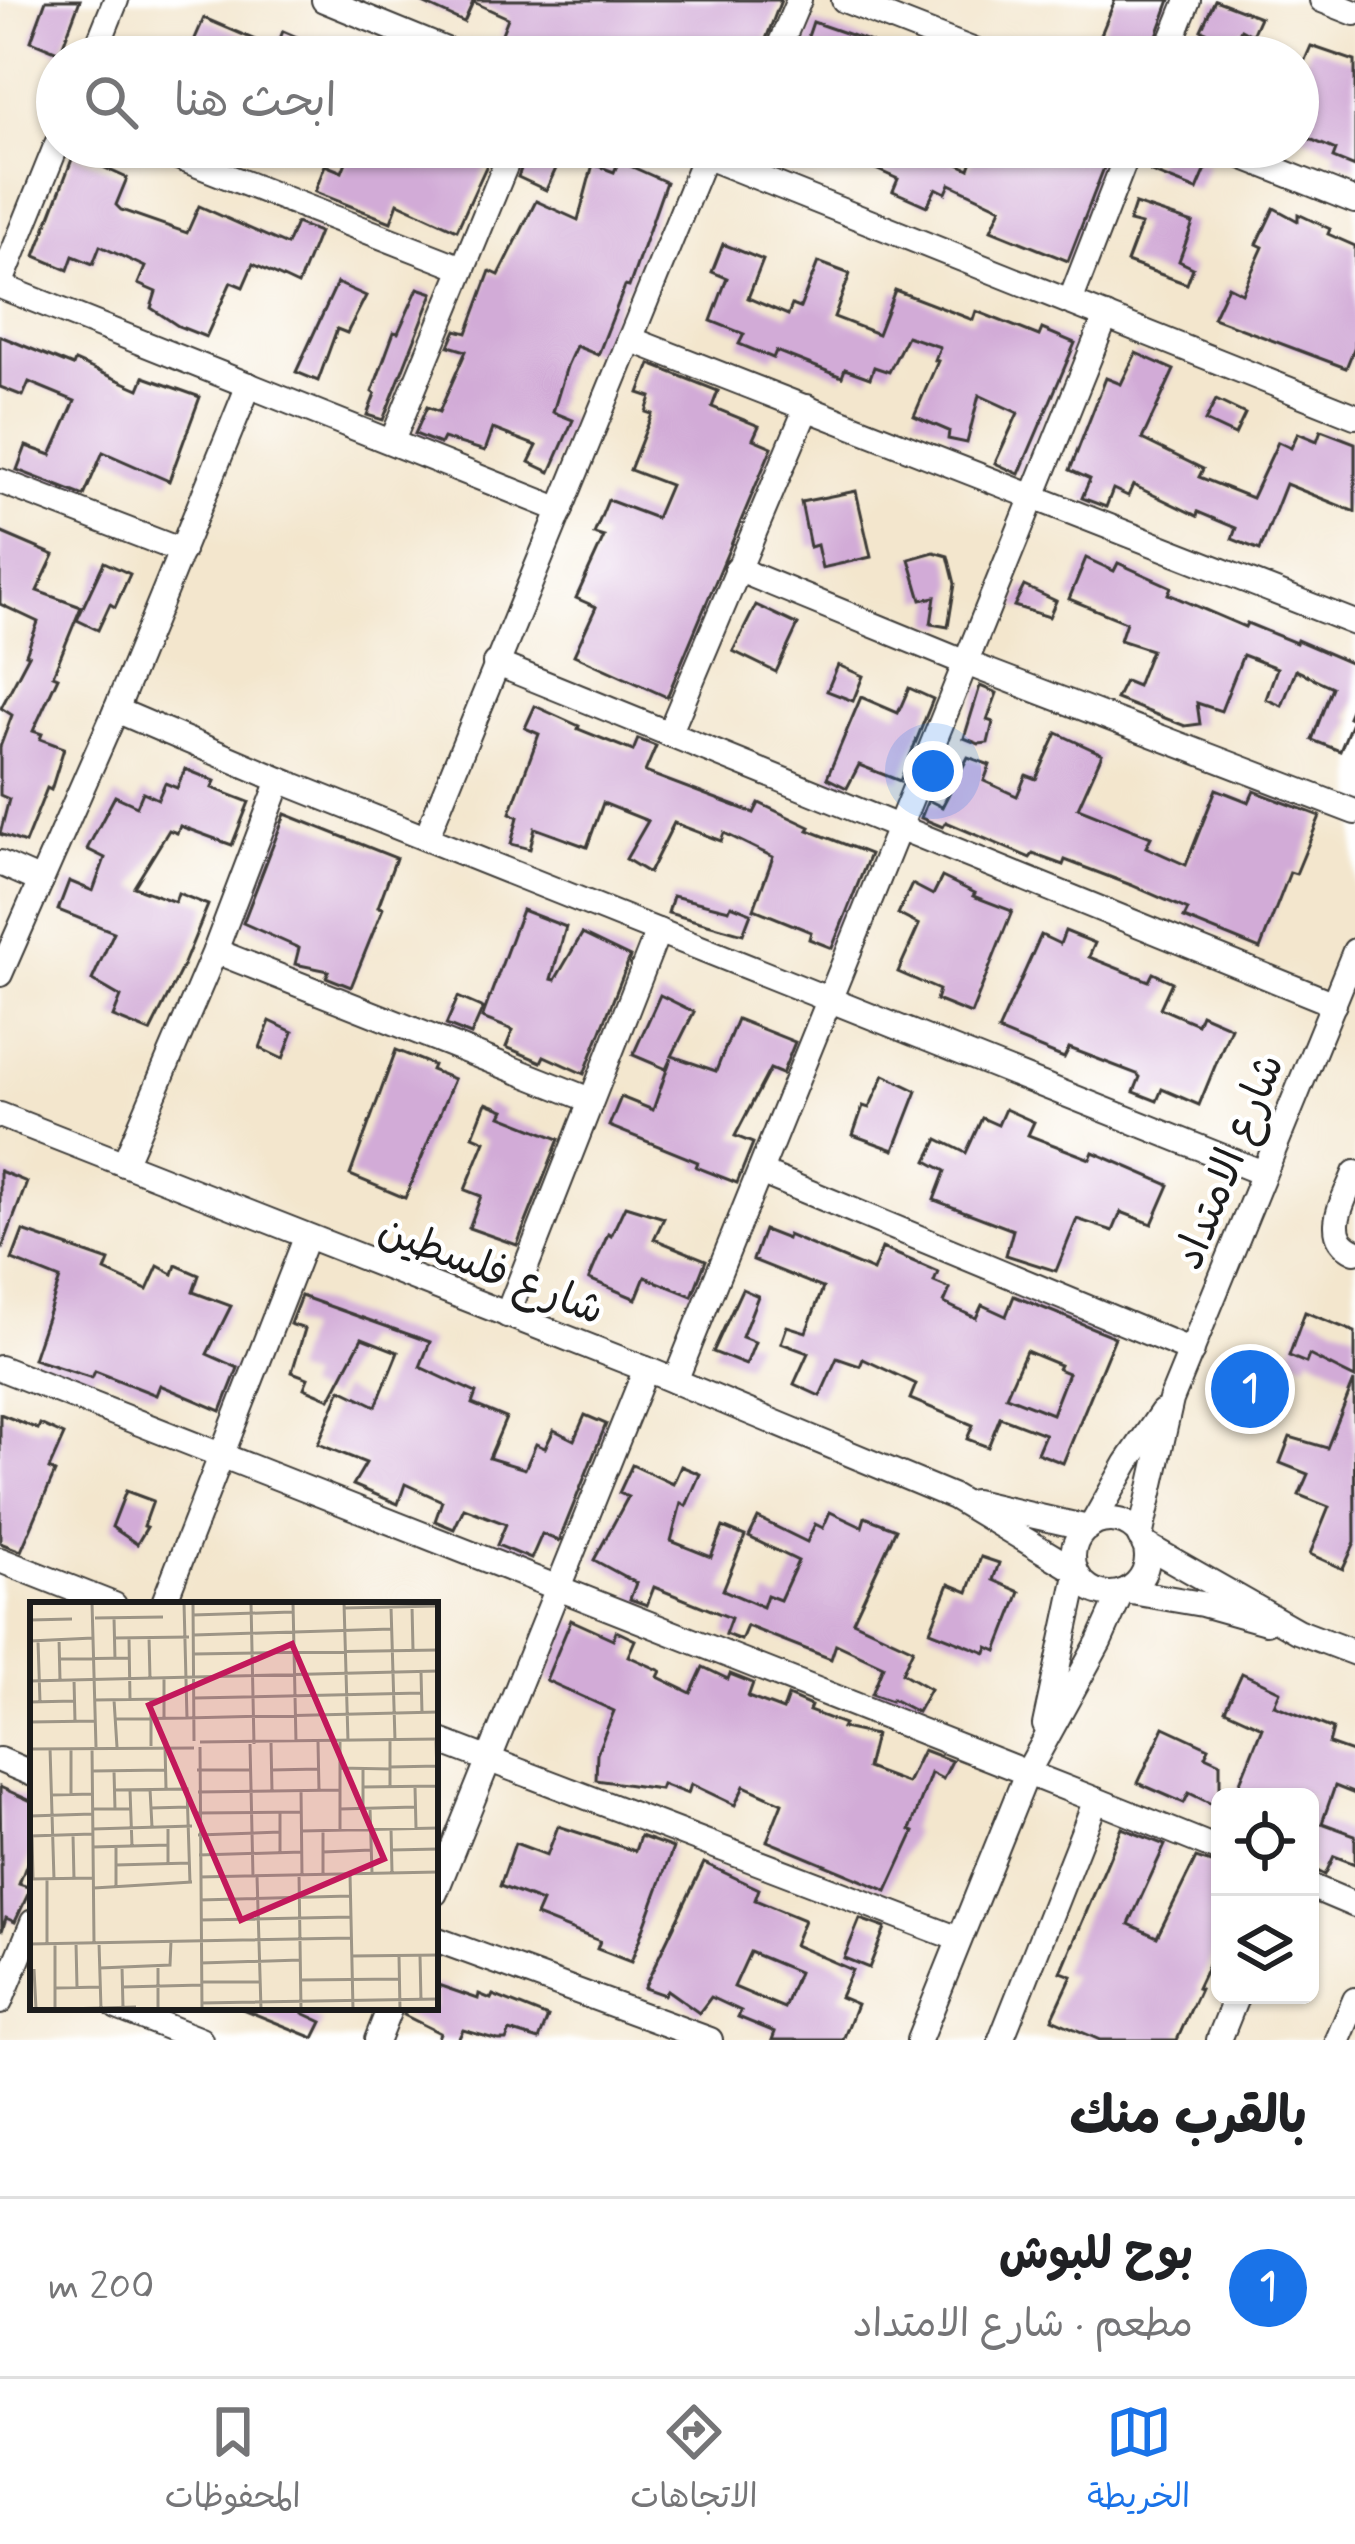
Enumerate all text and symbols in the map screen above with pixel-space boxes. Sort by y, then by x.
search box [36,36,1319,168]
icon: search [78,69,144,135]
text: ابحث هنا [174,73,337,132]
your location [903,741,963,801]
street label: شارع الامتداد [1162,1046,1298,1278]
street label: شارع فلسطين [370,1203,611,1339]
pin: 1 [1211,1344,1289,1434]
inset map [30,1602,438,2010]
map controls [1211,1788,1319,2004]
button: locate [1211,1788,1319,1896]
button: layers [1211,1896,1319,2004]
text: بالقرب منك [1070,2085,1307,2151]
text: بوح للبوش [999,2226,1193,2285]
text: 200 m [48,2262,154,2313]
text: 1 [1259,2262,1277,2313]
text: مطعم · شارع الامتداد [853,2300,1193,2351]
tab: المحفوظات [165,2399,301,2525]
tab: الاتجاهات [630,2399,758,2525]
tab: الخريطة [1087,2399,1190,2525]

